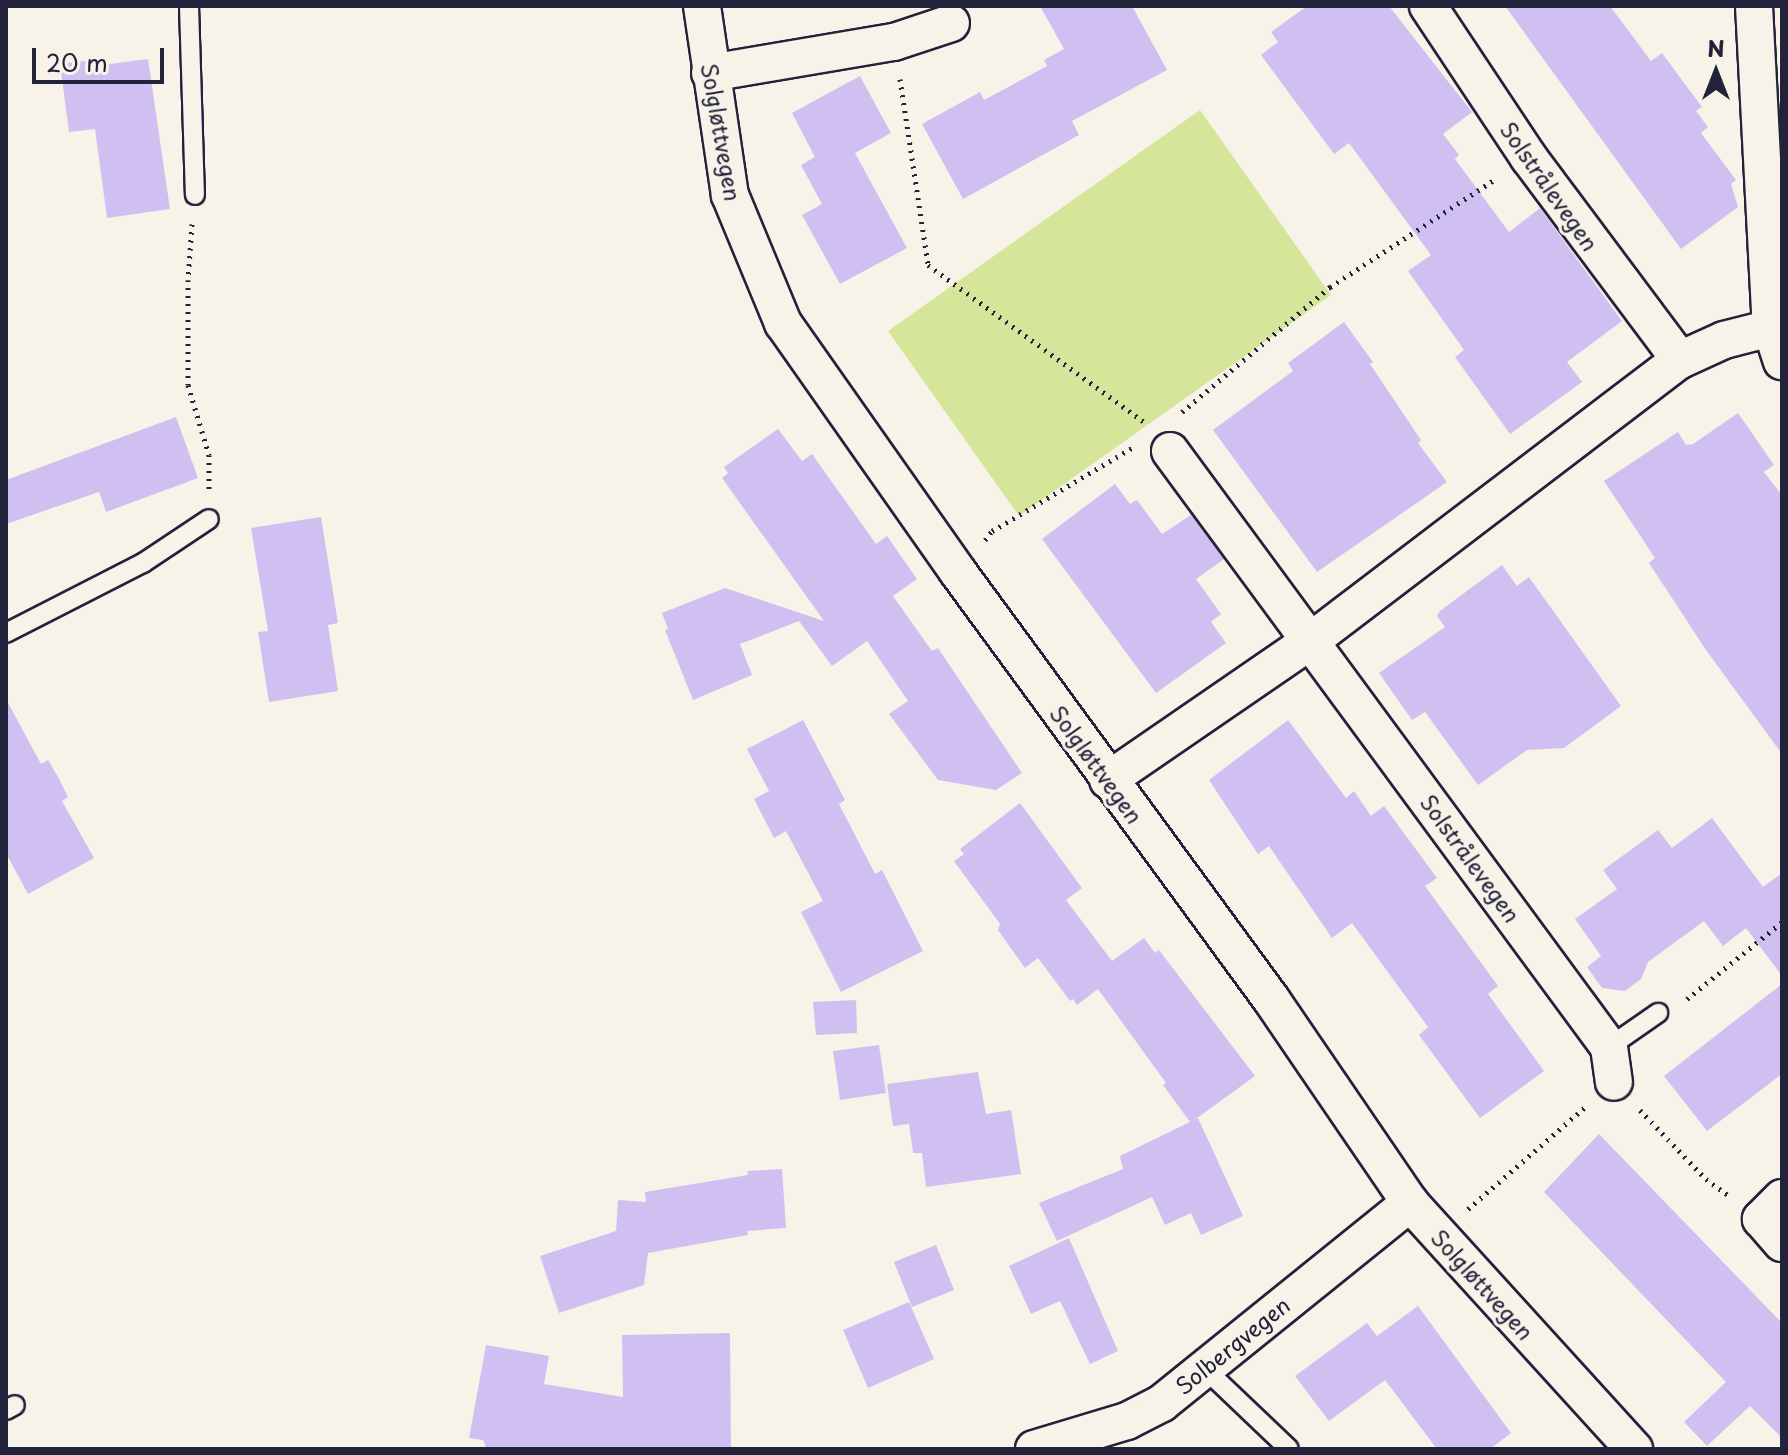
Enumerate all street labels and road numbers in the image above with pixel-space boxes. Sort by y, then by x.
street label: Solgløttvegen [697,61,747,203]
street label: Solstrålevegen [1496,116,1604,256]
street label: Solgløttvegen [1045,700,1149,828]
street label: Solstrålevegen [1416,789,1526,927]
street label: Solgløttvegen [1427,1223,1539,1345]
street label: Solbergvegen [1169,1291,1295,1399]

